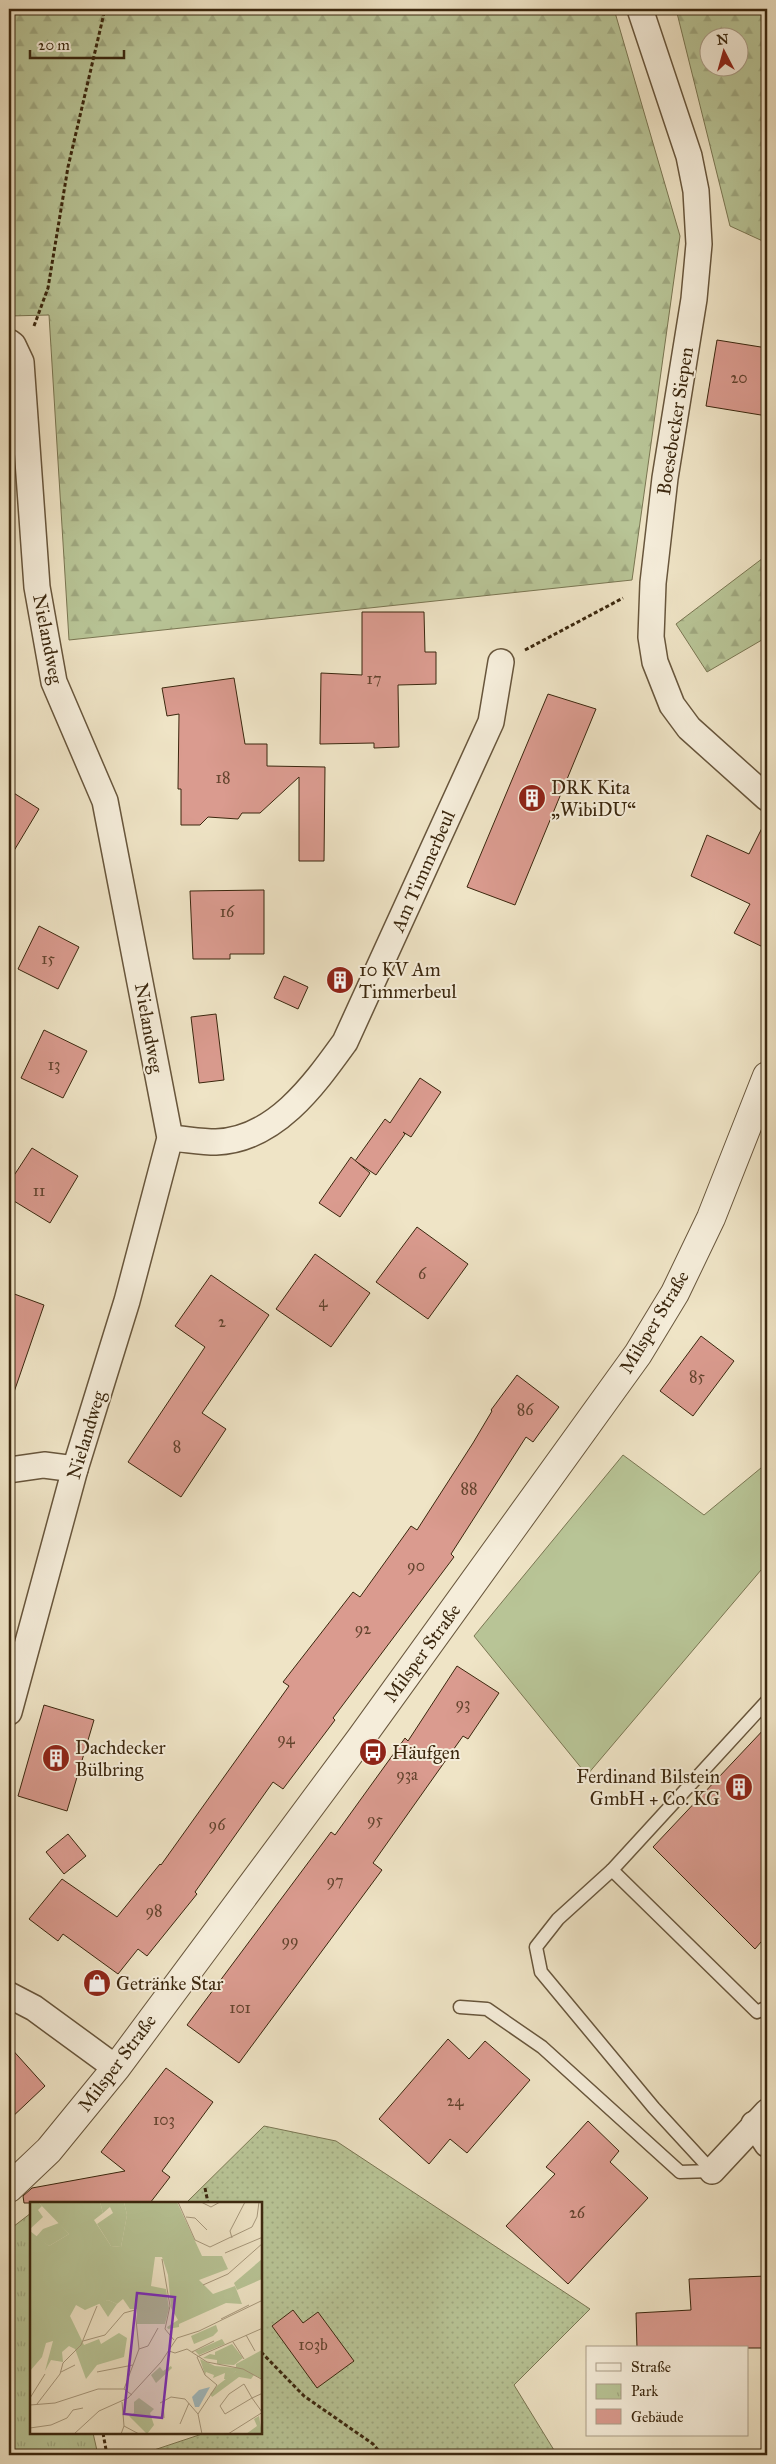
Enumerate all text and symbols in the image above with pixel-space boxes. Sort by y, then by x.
scale bar [30,28,124,60]
north arrow [698,28,748,78]
text: N [716,30,730,49]
text: 20 m [38,36,70,54]
street label: Boesebecker Siepen [652,345,698,497]
house number: 20 [730,368,748,387]
street label: Nielandweg [27,592,68,686]
house number: 17 [367,669,381,688]
house number: 18 [216,768,230,787]
place label: DRK Kita „WibiDU“ [551,776,636,821]
building icon: DRK Kita „WibiDU“ [517,783,547,813]
street label: Am Timmerbeul [386,806,460,936]
house number: 16 [220,902,235,921]
house number: 15 [41,949,55,968]
place label: 10 KV Am Timmerbeul [359,958,457,1003]
building icon: 10 KV Am Timmerbeul [325,965,355,995]
street label: Nielandweg [129,981,168,1075]
house number: 13 [48,1055,60,1074]
house number: 11 [33,1181,45,1200]
house number: 6 [418,1264,427,1283]
street label: Milsper Straße [614,1266,694,1378]
house number: 4 [319,1292,329,1311]
house number: 2 [218,1312,226,1331]
house number: 85 [689,1367,706,1386]
street label: Nielandweg [62,1388,111,1482]
house number: 86 [517,1400,534,1419]
house number: 8 [173,1437,181,1456]
house number: 88 [460,1479,478,1498]
house number: 90 [407,1556,425,1575]
street label: Milsper Straße [379,1599,465,1707]
house number: 92 [355,1619,371,1638]
house number: 93 [456,1694,471,1713]
house number: 94 [277,1729,296,1748]
place label: Dachdecker Bülbring [75,1736,167,1782]
bus stop icon: Häufgen [358,1737,388,1767]
place label: Häufgen [392,1741,460,1765]
building icon: Dachdecker Bülbring [41,1743,71,1773]
house number: 93a [396,1765,418,1784]
place label: Ferdinand Bilstein GmbH + Co. KG [576,1765,720,1810]
building icon: Ferdinand Bilstein GmbH + Co. KG [724,1772,754,1802]
house number: 95 [367,1810,384,1829]
house number: 96 [209,1815,226,1834]
house number: 97 [326,1871,344,1890]
house number: 98 [145,1901,163,1920]
house number: 99 [281,1931,299,1950]
shop icon: Getränke Star [82,1968,112,1998]
place label: Getränke Star [116,1972,224,1995]
house number: 101 [229,1998,251,2017]
street label: Milsper Straße [73,2010,161,2116]
house number: 24 [447,2091,464,2110]
house number: 103 [153,2110,175,2129]
inset map [30,2202,262,2434]
house number: 26 [569,2203,586,2222]
house number: 103b [298,2335,328,2354]
legend [586,2346,748,2436]
text: Straße [631,2358,671,2376]
text: Park [631,2382,658,2400]
text: Gebäude [631,2408,684,2426]

